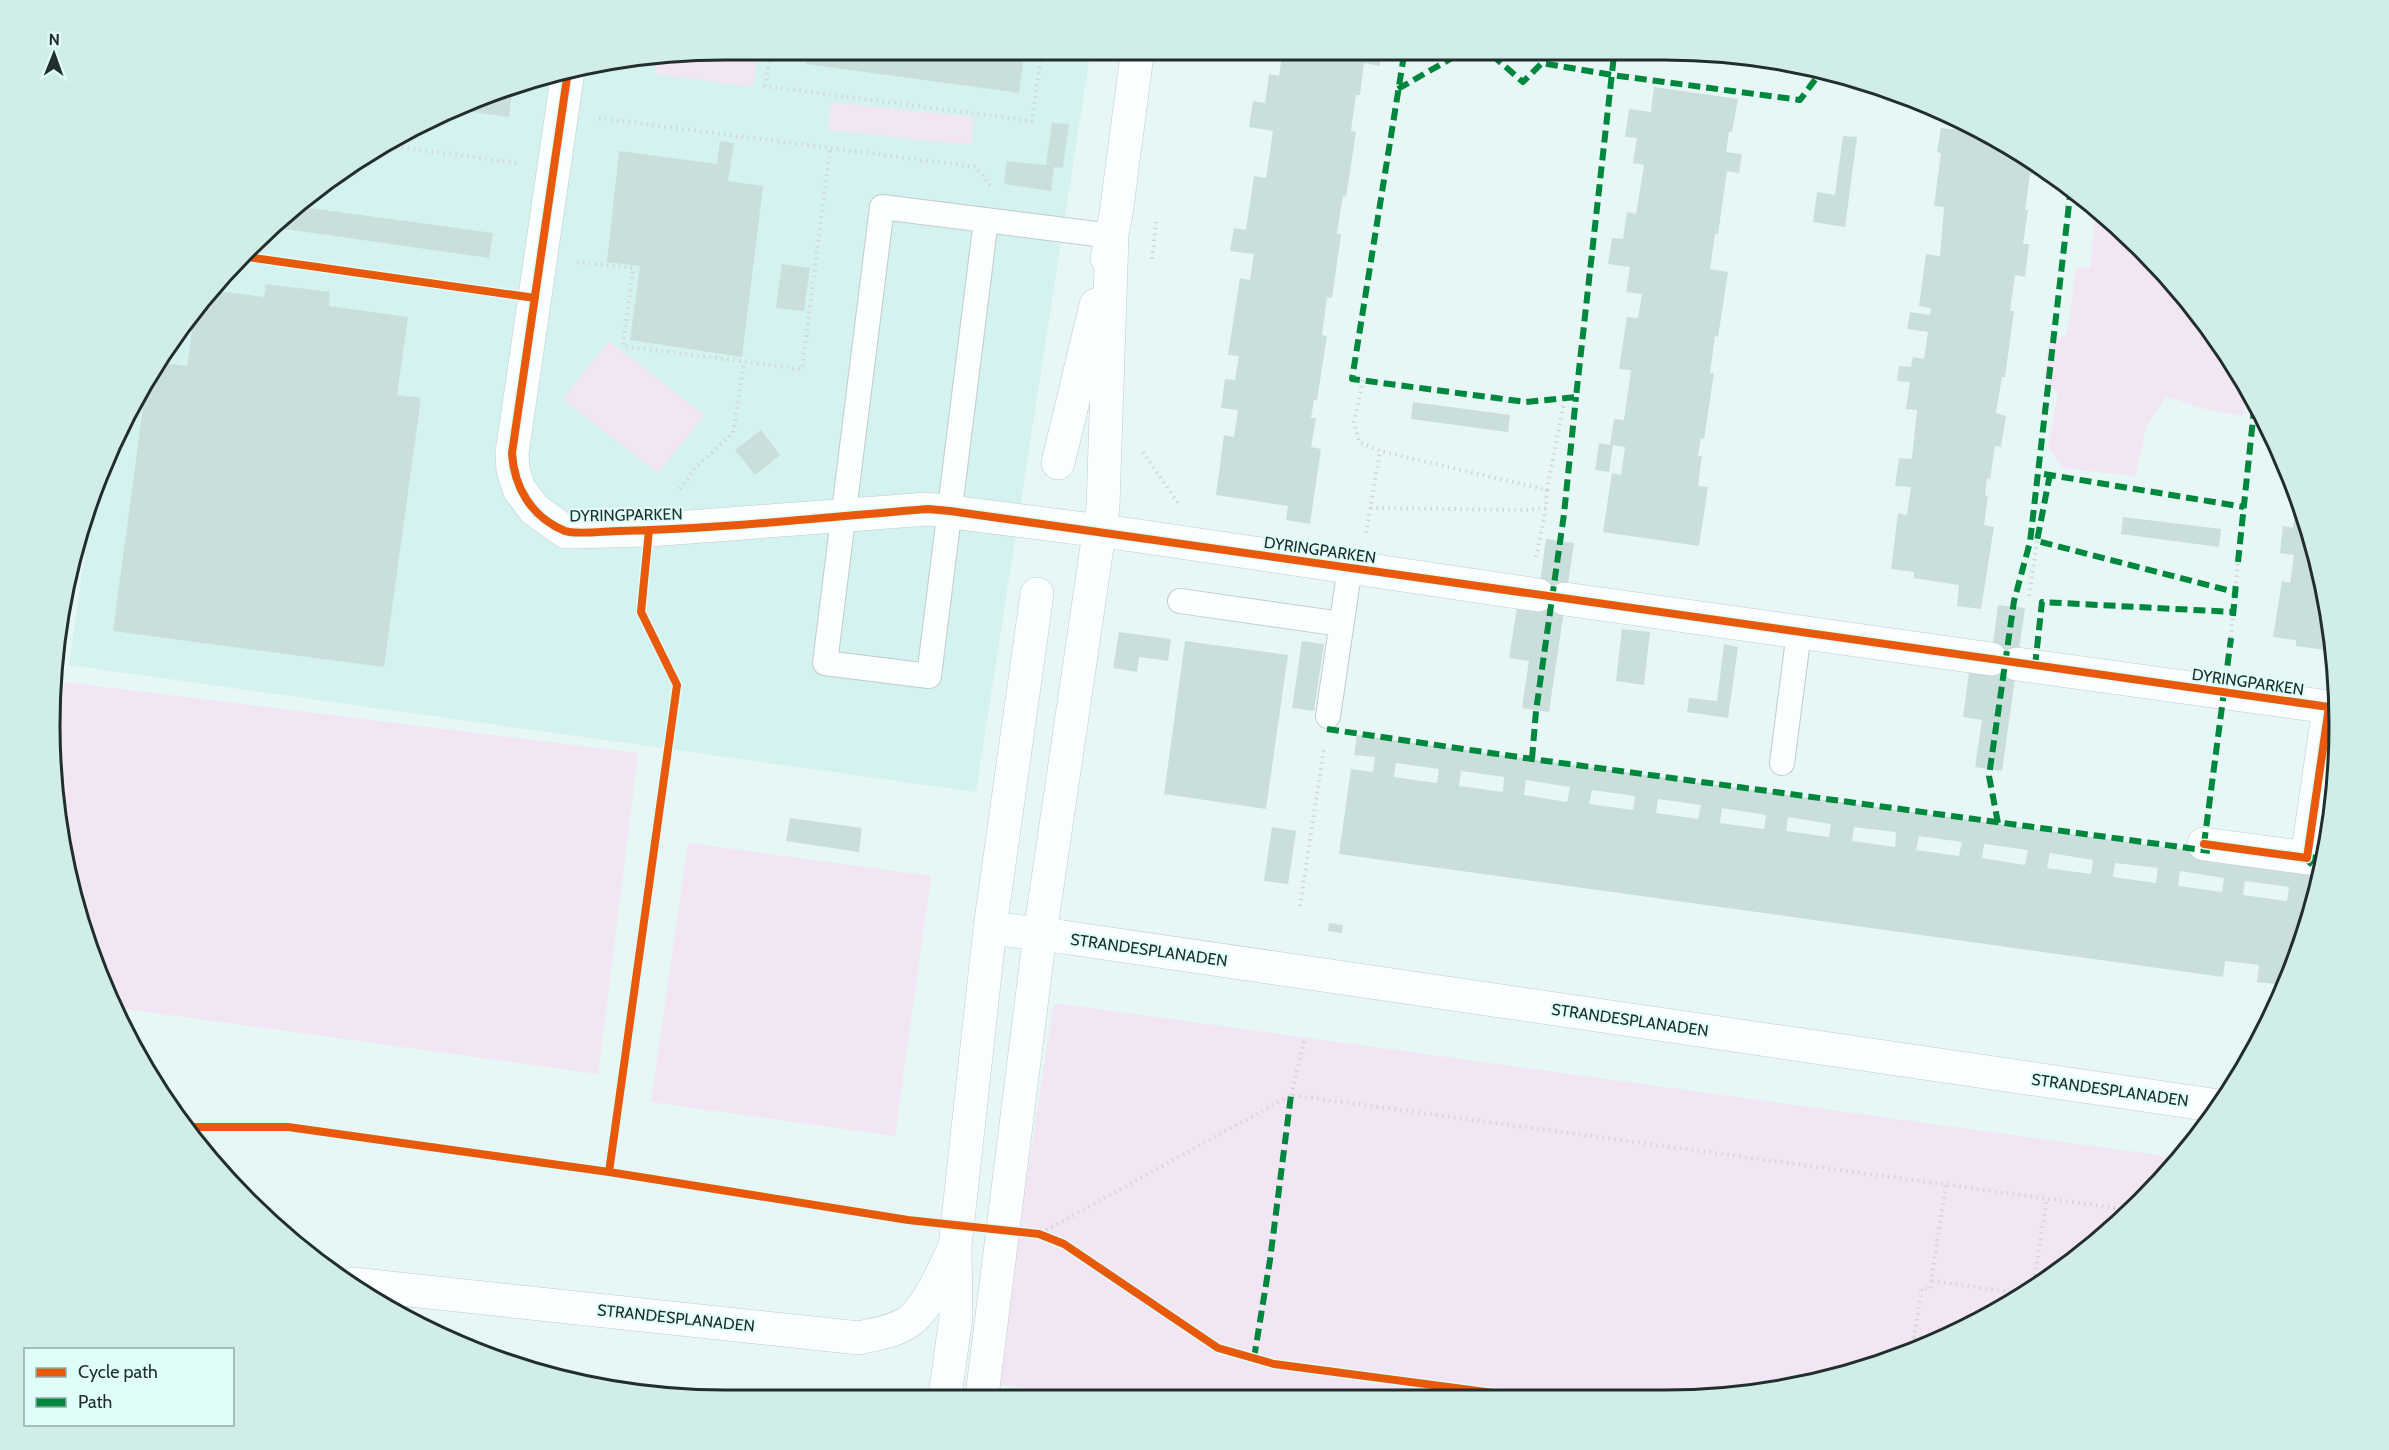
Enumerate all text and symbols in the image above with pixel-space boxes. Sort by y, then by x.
north arrow [24,24,84,84]
text: N [48,30,60,49]
street label: DYRINGPARKEN [569,505,683,525]
street label: DYRINGPARKEN [1263,533,1377,567]
street label: DYRINGPARKEN [2191,665,2305,699]
street label: STRANDESPLANADEN [1069,930,1229,970]
street label: STRANDESPLANADEN [1550,1000,1710,1040]
street label: STRANDESPLANADEN [2030,1070,2190,1110]
street label: STRANDESPLANADEN [596,1300,756,1336]
legend [24,1348,234,1426]
text: Cycle path [78,1361,158,1383]
text: Path [78,1391,112,1413]

